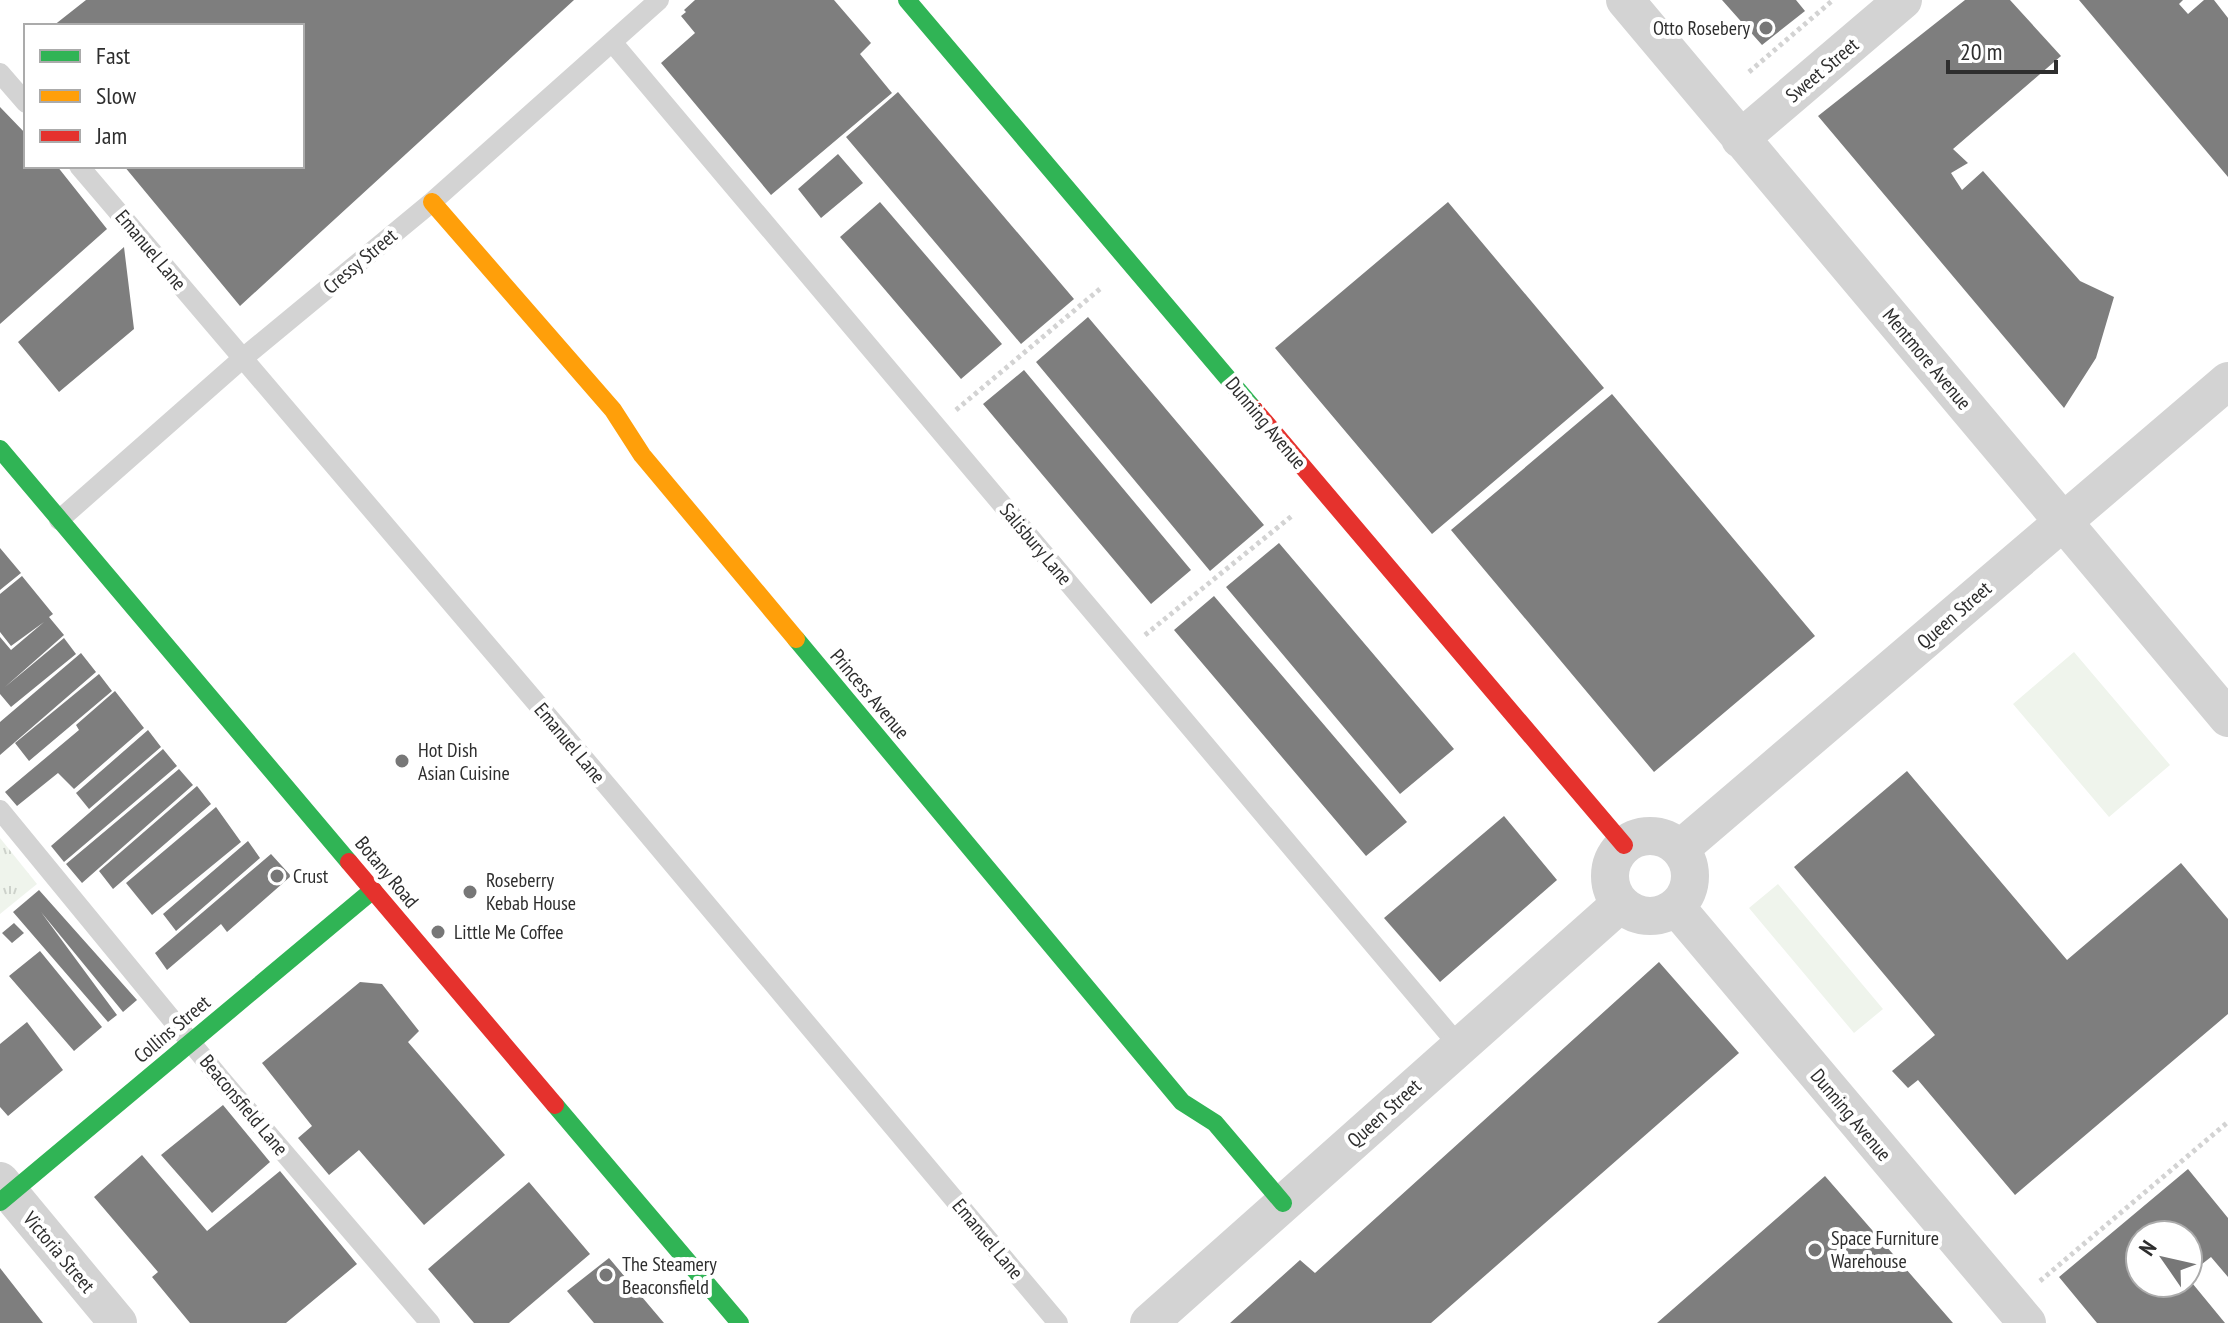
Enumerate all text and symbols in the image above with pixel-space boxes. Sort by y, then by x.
place label: Otto Rosebery [1653,15,1750,41]
marker: Otto Rosebery [1757,19,1775,37]
legend [24,24,304,168]
scale bar [1948,24,2056,74]
street label: Sweet Street [1780,32,1864,108]
text: 20 m [1960,36,2002,67]
text: Fast [96,40,131,71]
text: Slow [96,80,137,111]
text: Jam [95,120,127,151]
street label: Emanuel Lane [110,204,192,296]
street label: Cressy Street [318,222,403,299]
street label: Mentmore Avenue [1877,303,1977,415]
street label: Dunning Avenue [1220,371,1312,475]
street label: Salisbury Lane [994,498,1078,590]
street label: Queen Street [1911,575,1997,654]
street label: Princess Avenue [825,644,915,744]
street label: Emanuel Lane [529,697,611,789]
place label: Hot Dish Asian Cuisine [418,737,510,786]
marker: Hot Dish Asian Cuisine [393,752,411,770]
street label: Botany Road [350,831,424,913]
place label: Crust [293,863,329,889]
marker: Crust [268,867,286,885]
place label: Roseberry Kebab House [486,867,576,916]
marker: Roseberry Kebab House [461,883,479,901]
place label: Little Me Coffee [454,919,564,945]
marker: Little Me Coffee [429,923,447,941]
street label: Collins Street [128,989,216,1069]
street label: Beaconsfield Lane [194,1049,294,1161]
street label: Dunning Avenue [1805,1063,1897,1167]
street label: Queen Street [1342,1073,1427,1153]
street label: Emanuel Lane [947,1193,1029,1285]
street label: Victoria Street [17,1205,101,1298]
north arrow [2124,1219,2204,1299]
place label: Space Furniture Warehouse [1831,1225,1939,1274]
text: N [2132,1235,2162,1261]
marker: Space Furniture Warehouse [1806,1241,1824,1259]
place label: The Steamery Beaconsfield [622,1251,717,1300]
marker: The Steamery Beaconsfield [597,1266,615,1284]

